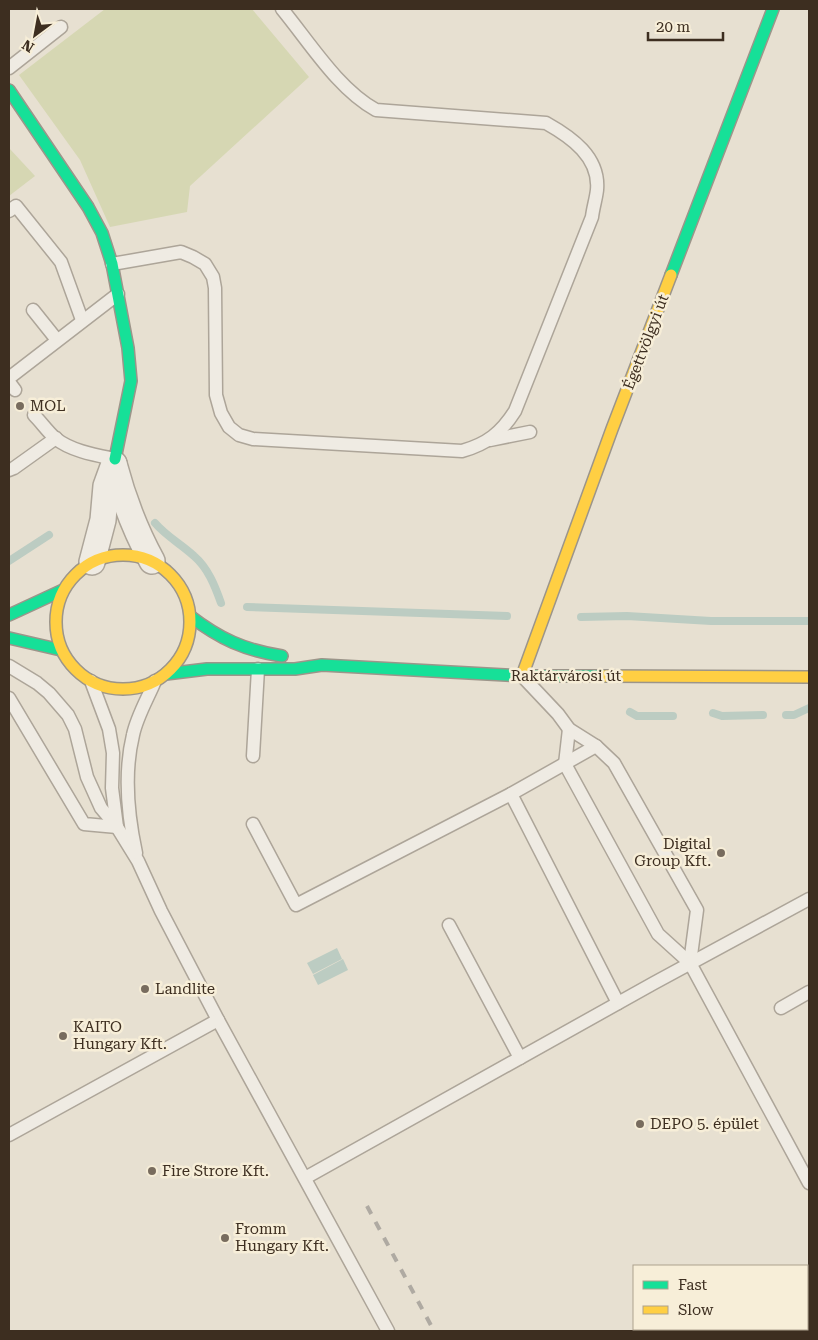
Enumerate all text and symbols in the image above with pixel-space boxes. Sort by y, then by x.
north arrow [10,10,60,60]
scale bar [648,10,723,42]
text: 20 m [656,18,691,36]
text: N [19,36,37,56]
street label: Égettvölgyi út [620,291,673,392]
place label: MOL [30,397,66,415]
marker: MOL [14,400,26,412]
street label: Raktárvárosi út [511,667,622,685]
place label: Digital Group Kft. [634,835,711,870]
marker: Digital Group Kft. [715,847,727,859]
place label: Landlite [155,980,215,998]
marker: Landlite [139,983,151,995]
place label: KAITO Hungary Kft. [73,1018,167,1053]
marker: KAITO Hungary Kft. [57,1030,69,1042]
place label: DEPO 5. épület [650,1115,759,1133]
marker: DEPO 5. épület [634,1118,646,1130]
place label: Fire Strore Kft. [162,1162,269,1180]
marker: Fire Strore Kft. [146,1165,158,1177]
place label: Fromm Hungary Kft. [235,1220,329,1255]
marker: Fromm Hungary Kft. [219,1232,231,1244]
legend [633,1265,808,1330]
text: Fast [678,1276,708,1294]
text: Slow [678,1301,714,1319]

